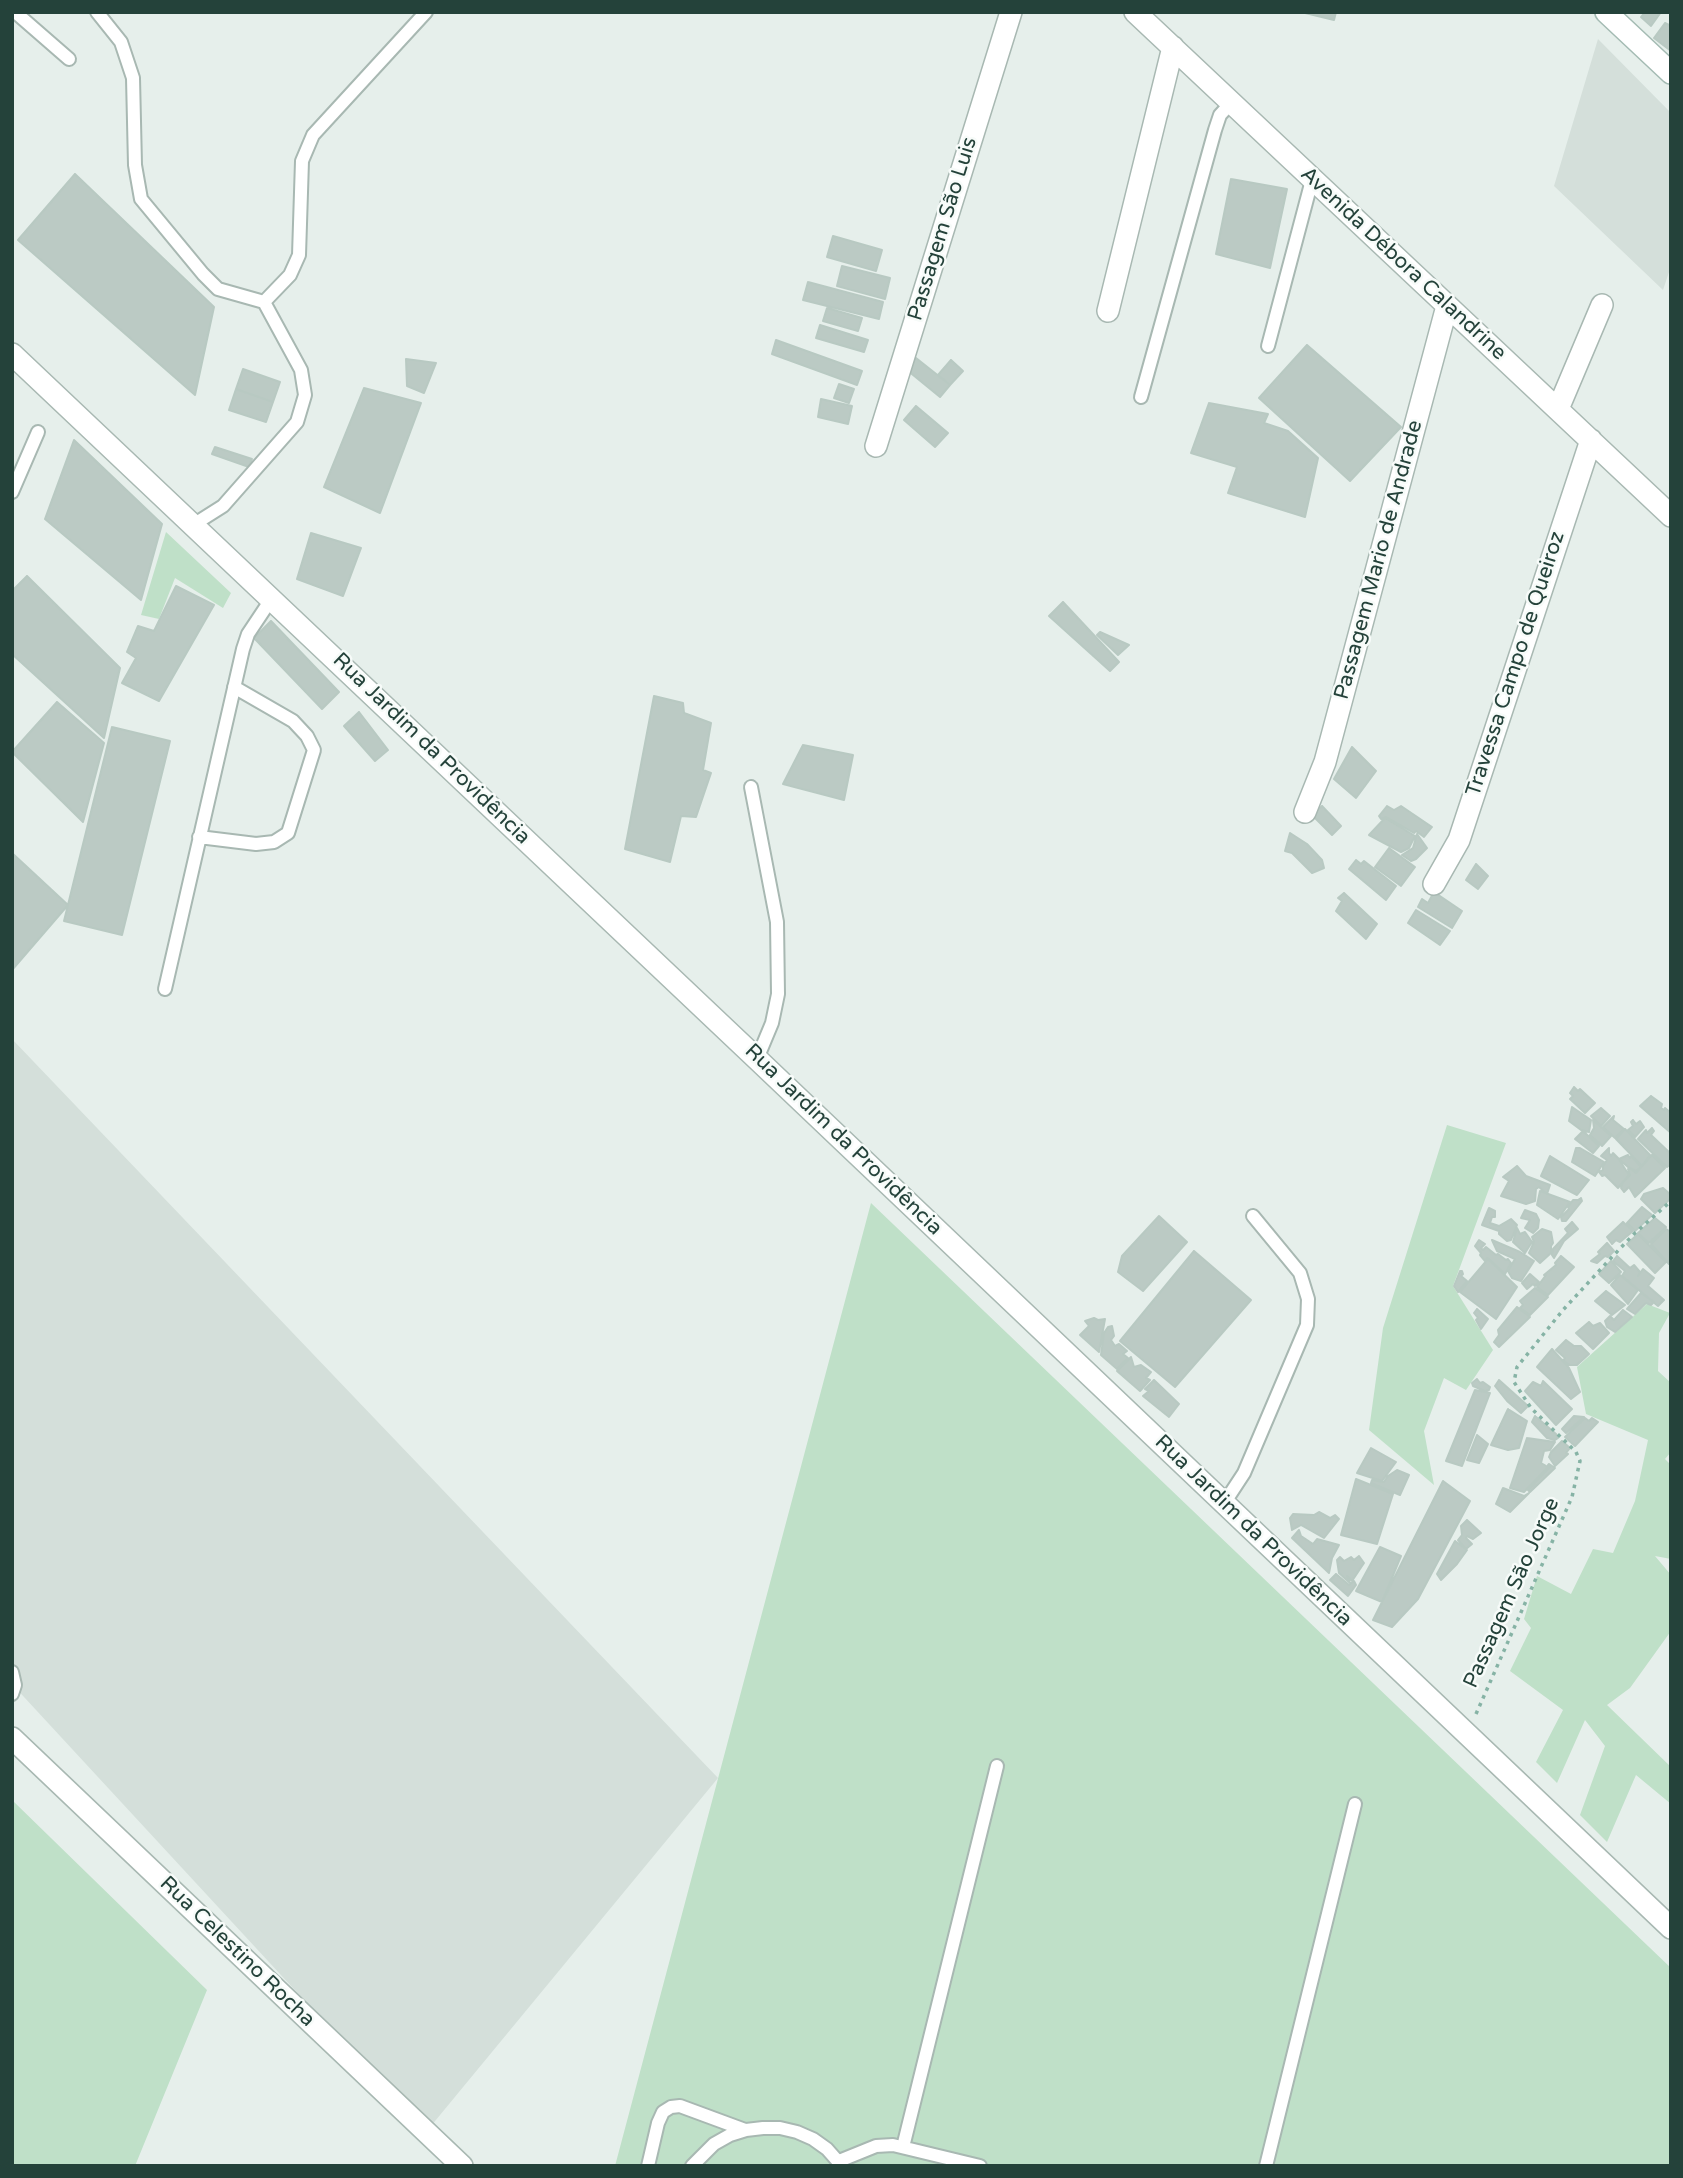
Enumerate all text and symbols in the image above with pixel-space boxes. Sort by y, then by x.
street label: Passagem São Luis [903,134,983,324]
street label: Avenida Débora Calandrine [1295,162,1511,366]
street label: Passagem Mario de Andrade [1330,418,1428,702]
street label: Travessa Campo de Queiroz [1461,528,1571,800]
street label: Rua Jardim da Providência [327,648,535,850]
street label: Rua Jardim da Providência [739,1039,947,1241]
street label: Rua Jardim da Providência [1149,1430,1357,1632]
street label: Passagem São Jorge [1459,1494,1565,1692]
street label: Rua Celestino Rocha [154,1871,320,2033]

